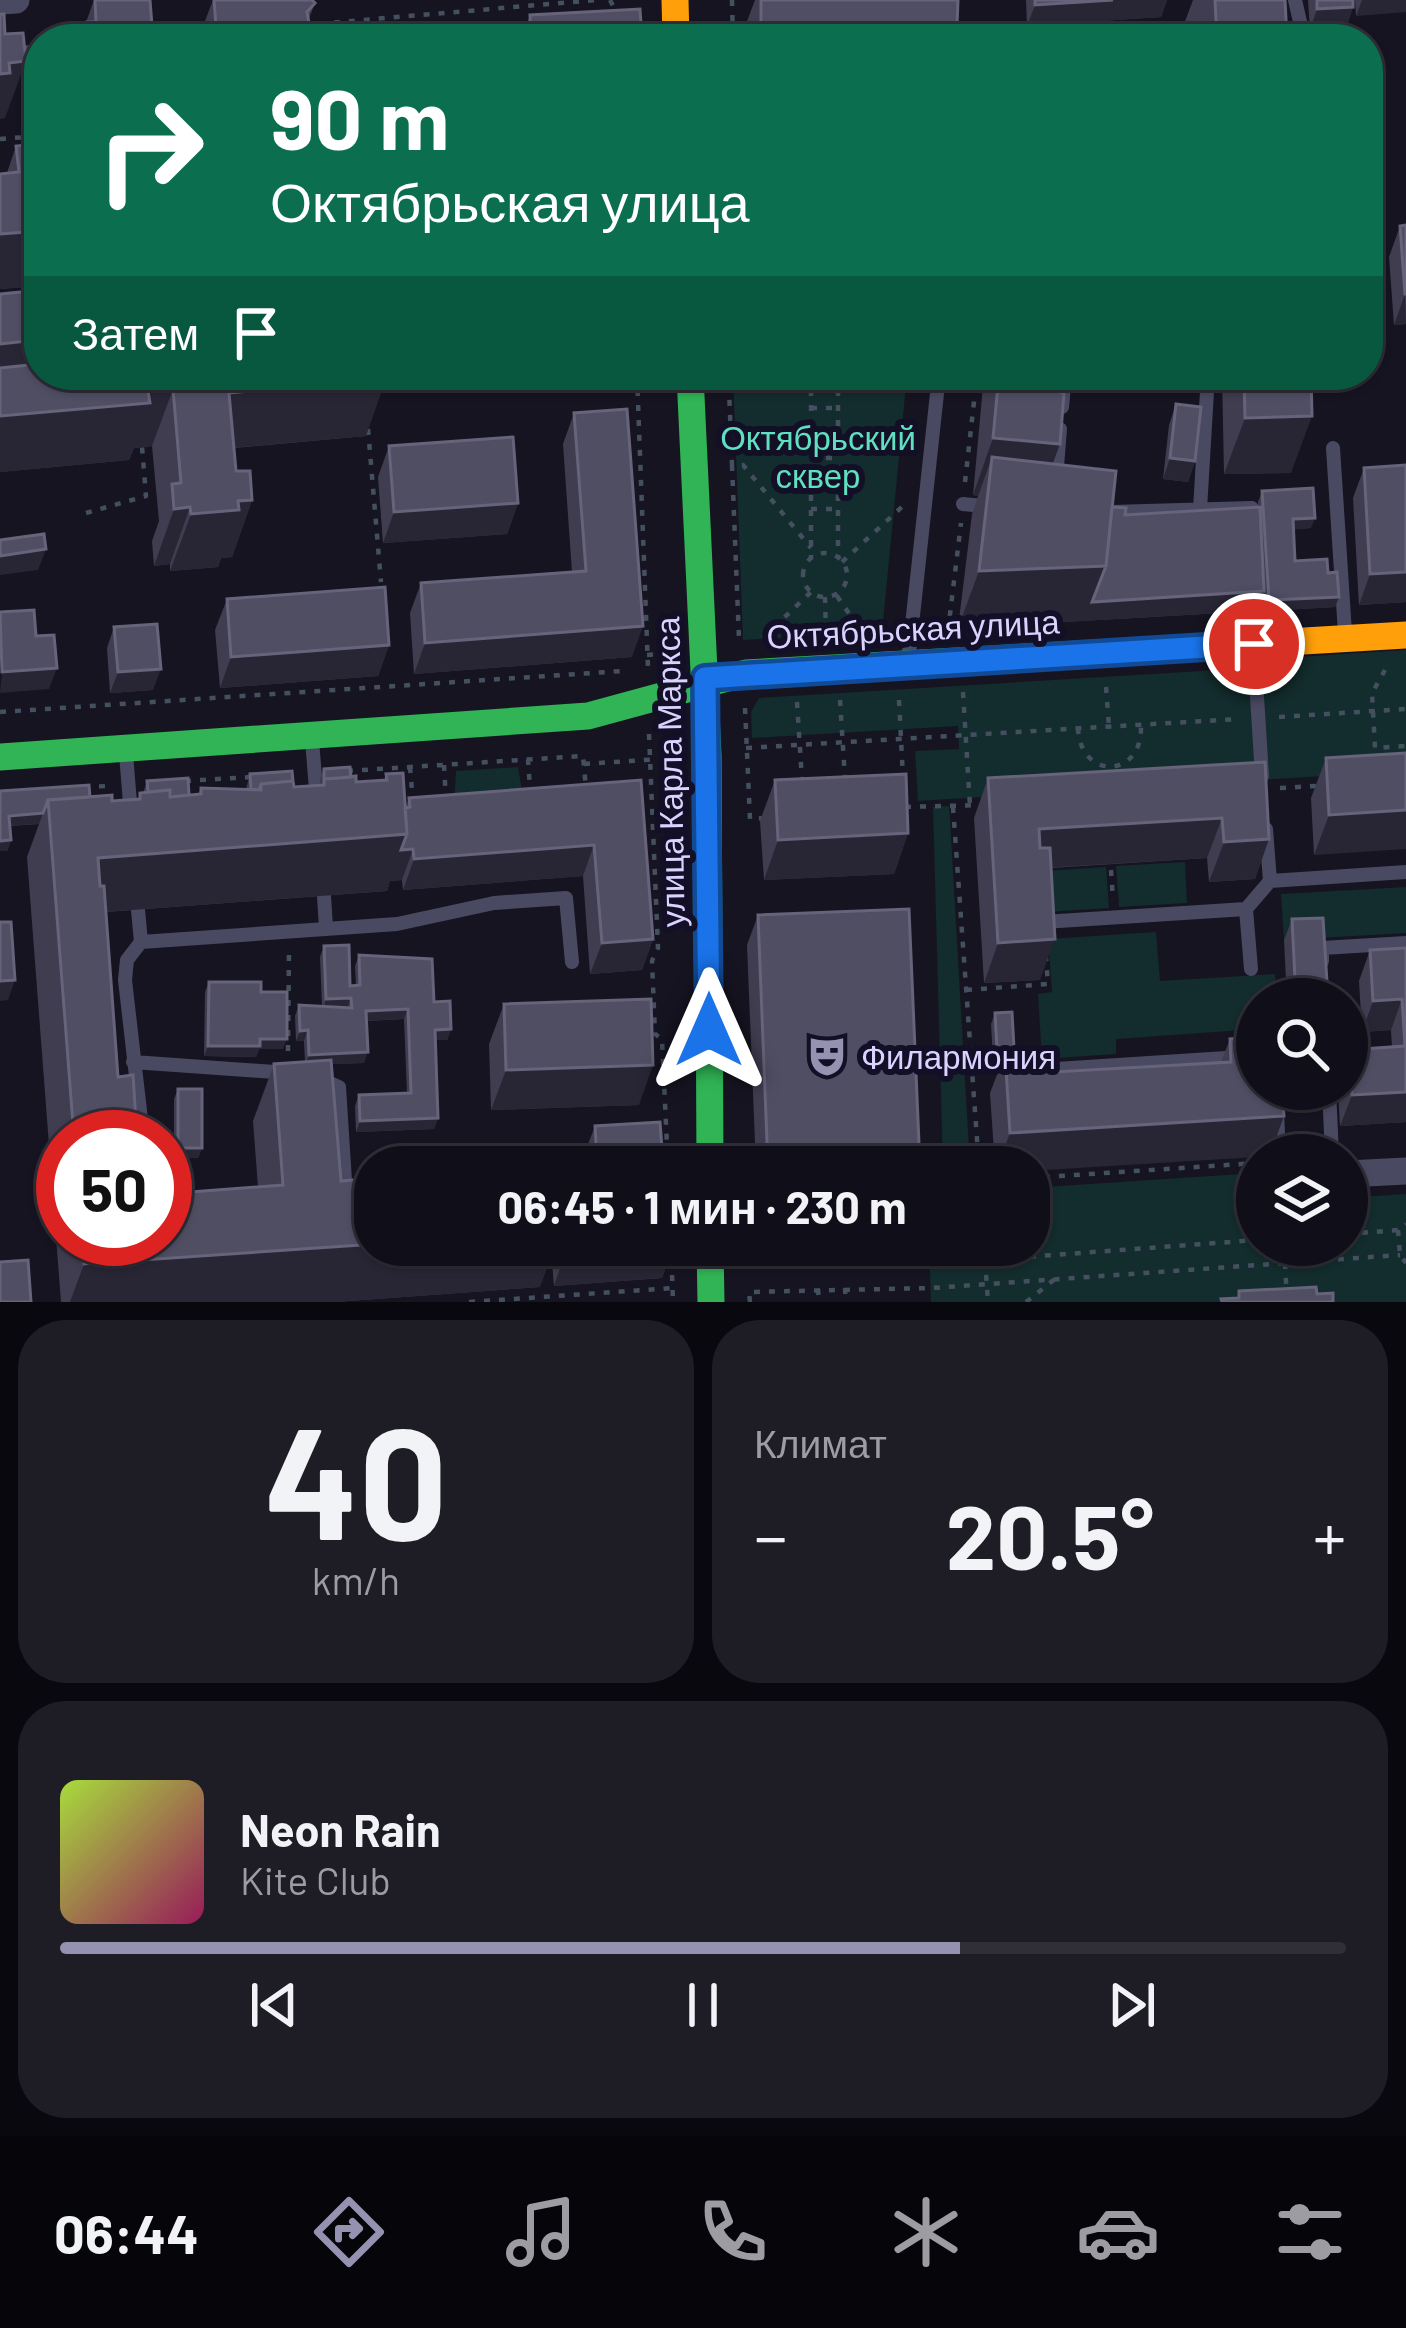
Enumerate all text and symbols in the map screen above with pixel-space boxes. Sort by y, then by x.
text: 90 m [270,66,449,167]
icon: right [72,72,228,228]
text: Октябрьская улица [270,168,750,233]
icon: arrive [223,300,289,366]
text: Затем [72,305,199,359]
park label: Октябрьский сквер [720,417,916,495]
pin [1203,593,1305,695]
street label: Октябрьская улица [766,600,1061,656]
icon: arrive [1221,611,1287,677]
street label: улица Карла Маркса [646,616,692,928]
position arrow [646,967,772,1093]
map controls [1236,978,1368,1266]
button: search [1236,978,1368,1110]
theatre icon: Филармония [804,1033,850,1079]
place label: Филармония [861,1036,1056,1076]
speed limit sign: 50 [36,1110,192,1266]
button: layers [1236,1134,1368,1266]
text: 06:45 · 1 мин · 230 m [498,1179,906,1233]
text: 40 [264,1384,448,1571]
text: Климат [754,1419,887,1466]
text: 20.5° [946,1480,1154,1588]
text: − [754,1495,787,1574]
text: + [1313,1495,1346,1574]
text: km/h [312,1556,400,1603]
text: Neon Rain [240,1802,441,1856]
text: Kite Club [240,1856,391,1903]
icon: previous [241,1972,307,2038]
icon: pause [670,1972,736,2038]
icon: next [1099,1972,1165,2038]
icon: directions [307,2190,391,2274]
icon: music [499,2190,583,2274]
icon: phone [691,2190,775,2274]
icon: climate [884,2190,968,2274]
icon: car [1076,2190,1160,2274]
icon: filters [1268,2190,1352,2274]
text: 06:44 [54,2200,199,2265]

